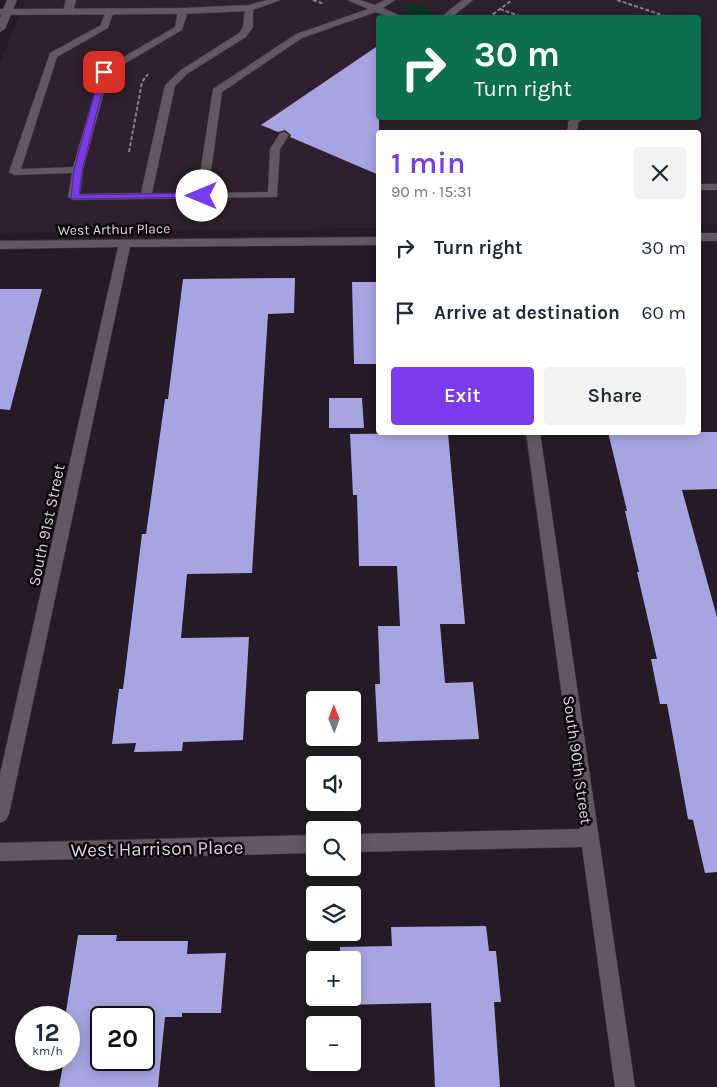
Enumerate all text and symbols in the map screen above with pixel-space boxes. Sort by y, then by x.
text: 30 m [474,34,560,75]
icon: right [391,35,456,100]
pin [83,51,125,93]
icon: arrive [90,58,118,86]
text: Turn right [474,76,572,102]
text: 1 min [391,145,465,181]
button: close [634,147,686,199]
position arrow [175,169,227,221]
text: 90 m · 15:31 [391,182,472,201]
street label: West Arthur Place [58,220,170,239]
icon: right [391,234,419,262]
text: Turn right [434,237,523,259]
text: 30 m [641,237,686,259]
icon: arrive [391,299,419,327]
text: Arrive at destination [434,302,620,324]
text: 60 m [642,302,686,324]
button: Exit [391,367,534,425]
button: Share [544,367,686,425]
street label: South 91st Street [24,462,69,588]
north arrow [306,691,361,746]
map controls [306,691,361,1071]
street label: South 90th Street [559,695,596,826]
button: sound [306,756,361,811]
button: search [306,821,361,876]
street label: West Harrison Place [71,836,243,862]
button: layers [306,886,361,941]
button: + [306,951,361,1006]
speed limit sign: 20 [90,1006,155,1071]
button: − [306,1016,361,1071]
text: 12 [35,1018,60,1047]
text: km/h [32,1044,63,1058]

